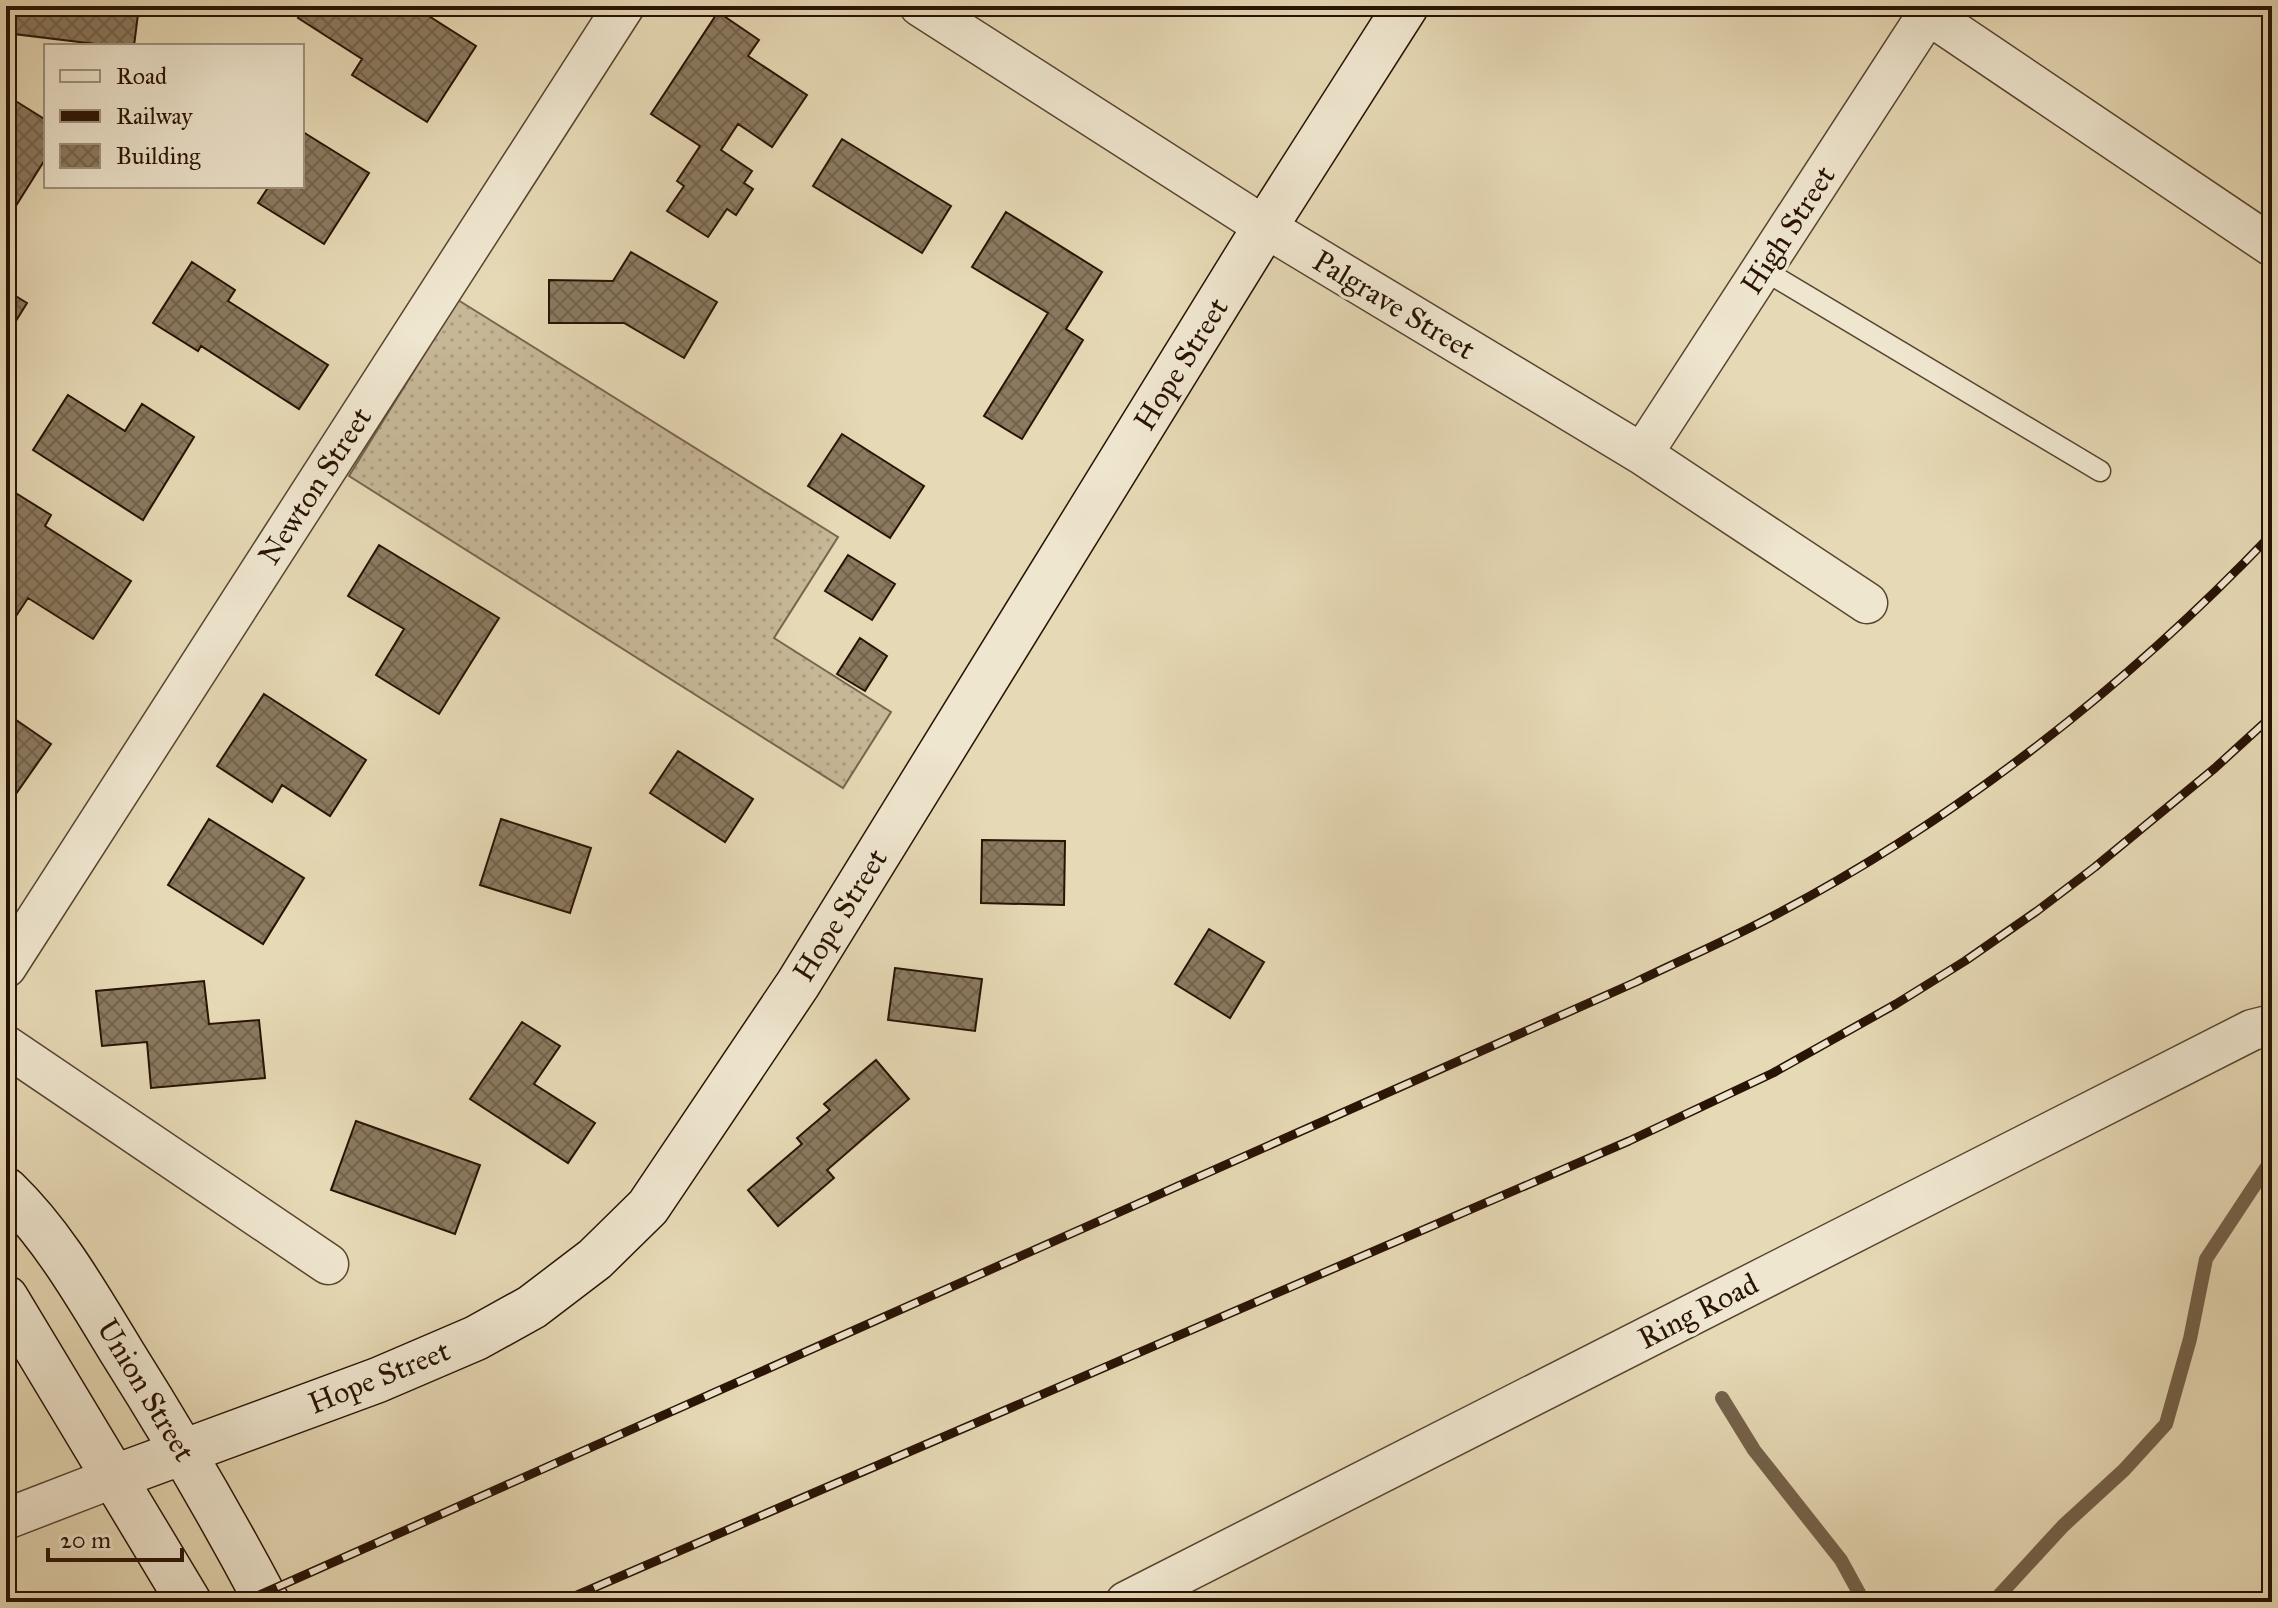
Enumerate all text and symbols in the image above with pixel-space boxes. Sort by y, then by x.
legend [44,44,304,188]
text: Road [116,61,167,91]
text: Railway [116,101,193,131]
text: Building [116,141,201,171]
street label: High Street [1733,159,1843,301]
street label: Palgrave Street [1306,243,1482,368]
street label: Hope Street [1126,291,1236,437]
street label: Newton Street [251,400,379,571]
street label: Hope Street [785,842,895,988]
street label: Ring Road [1632,1265,1764,1357]
street label: Union Street [89,1312,203,1468]
street label: Hope Street [303,1332,455,1422]
scale bar [48,1512,182,1562]
text: 20 m [60,1525,111,1555]

